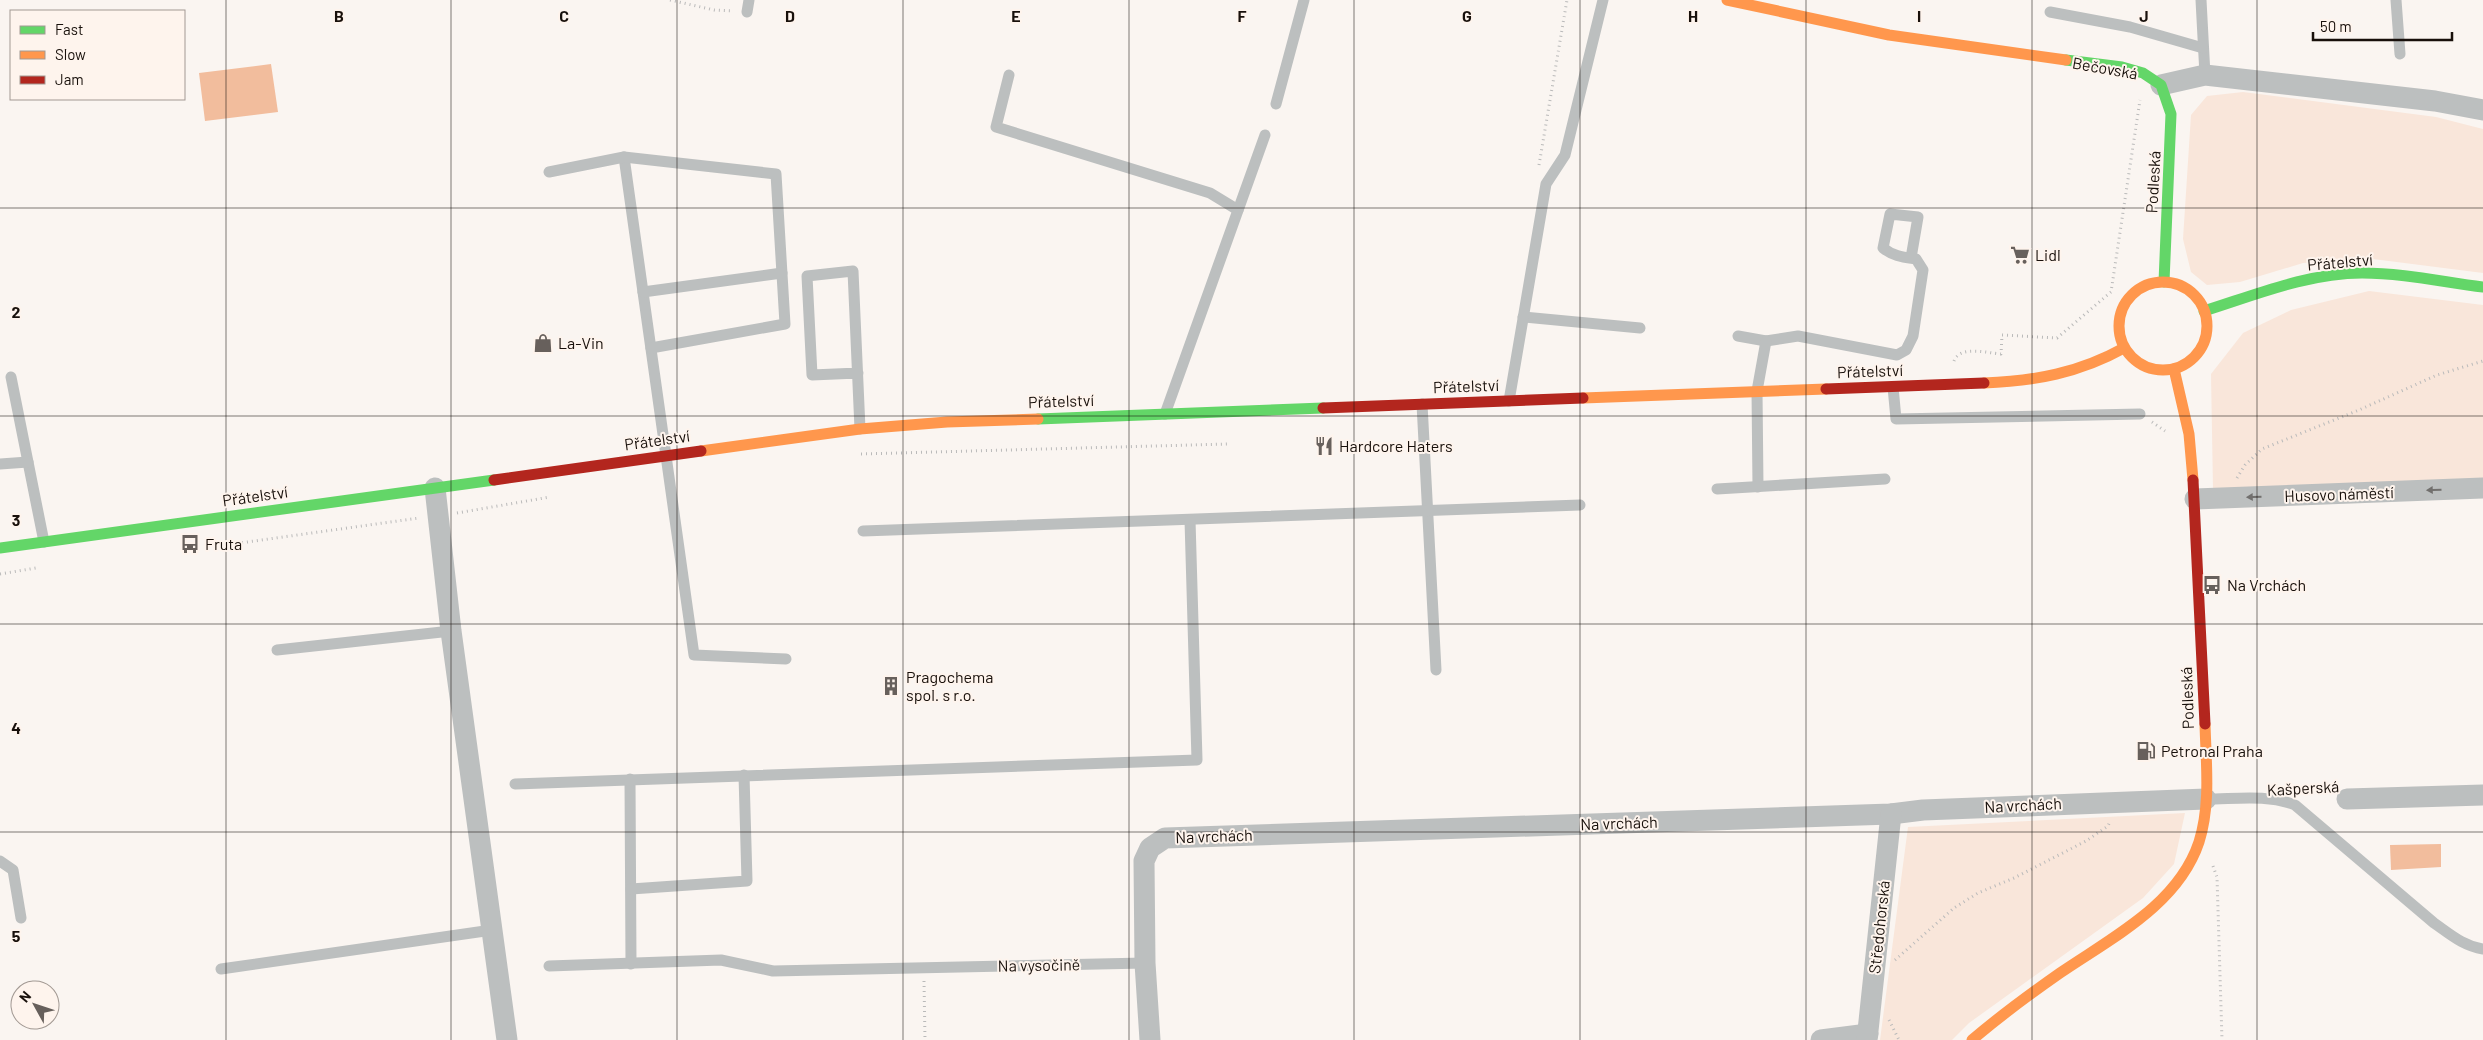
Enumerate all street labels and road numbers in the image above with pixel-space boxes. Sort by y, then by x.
street label: Bečovská [2071,52,2139,83]
street label: Podleská [2141,150,2164,214]
street label: Přátelství [2306,249,2374,274]
street label: Přátelství [1837,360,1904,381]
street label: Přátelství [1433,375,1500,396]
street label: Přátelství [1028,390,1095,411]
street label: Přátelství [623,425,691,453]
street label: Přátelství [221,481,289,509]
street label: Husovo náměstí [2284,482,2395,505]
street label: Podleská [2176,666,2197,730]
street label: Kašperská [2266,776,2340,799]
street label: Na vrchách [1984,793,2062,816]
street label: Na vrchách [1580,812,1658,833]
street label: Na vrchách [1175,825,1253,846]
street label: Středohorská [1864,879,1893,975]
street label: Na vysočině [998,954,1080,975]

